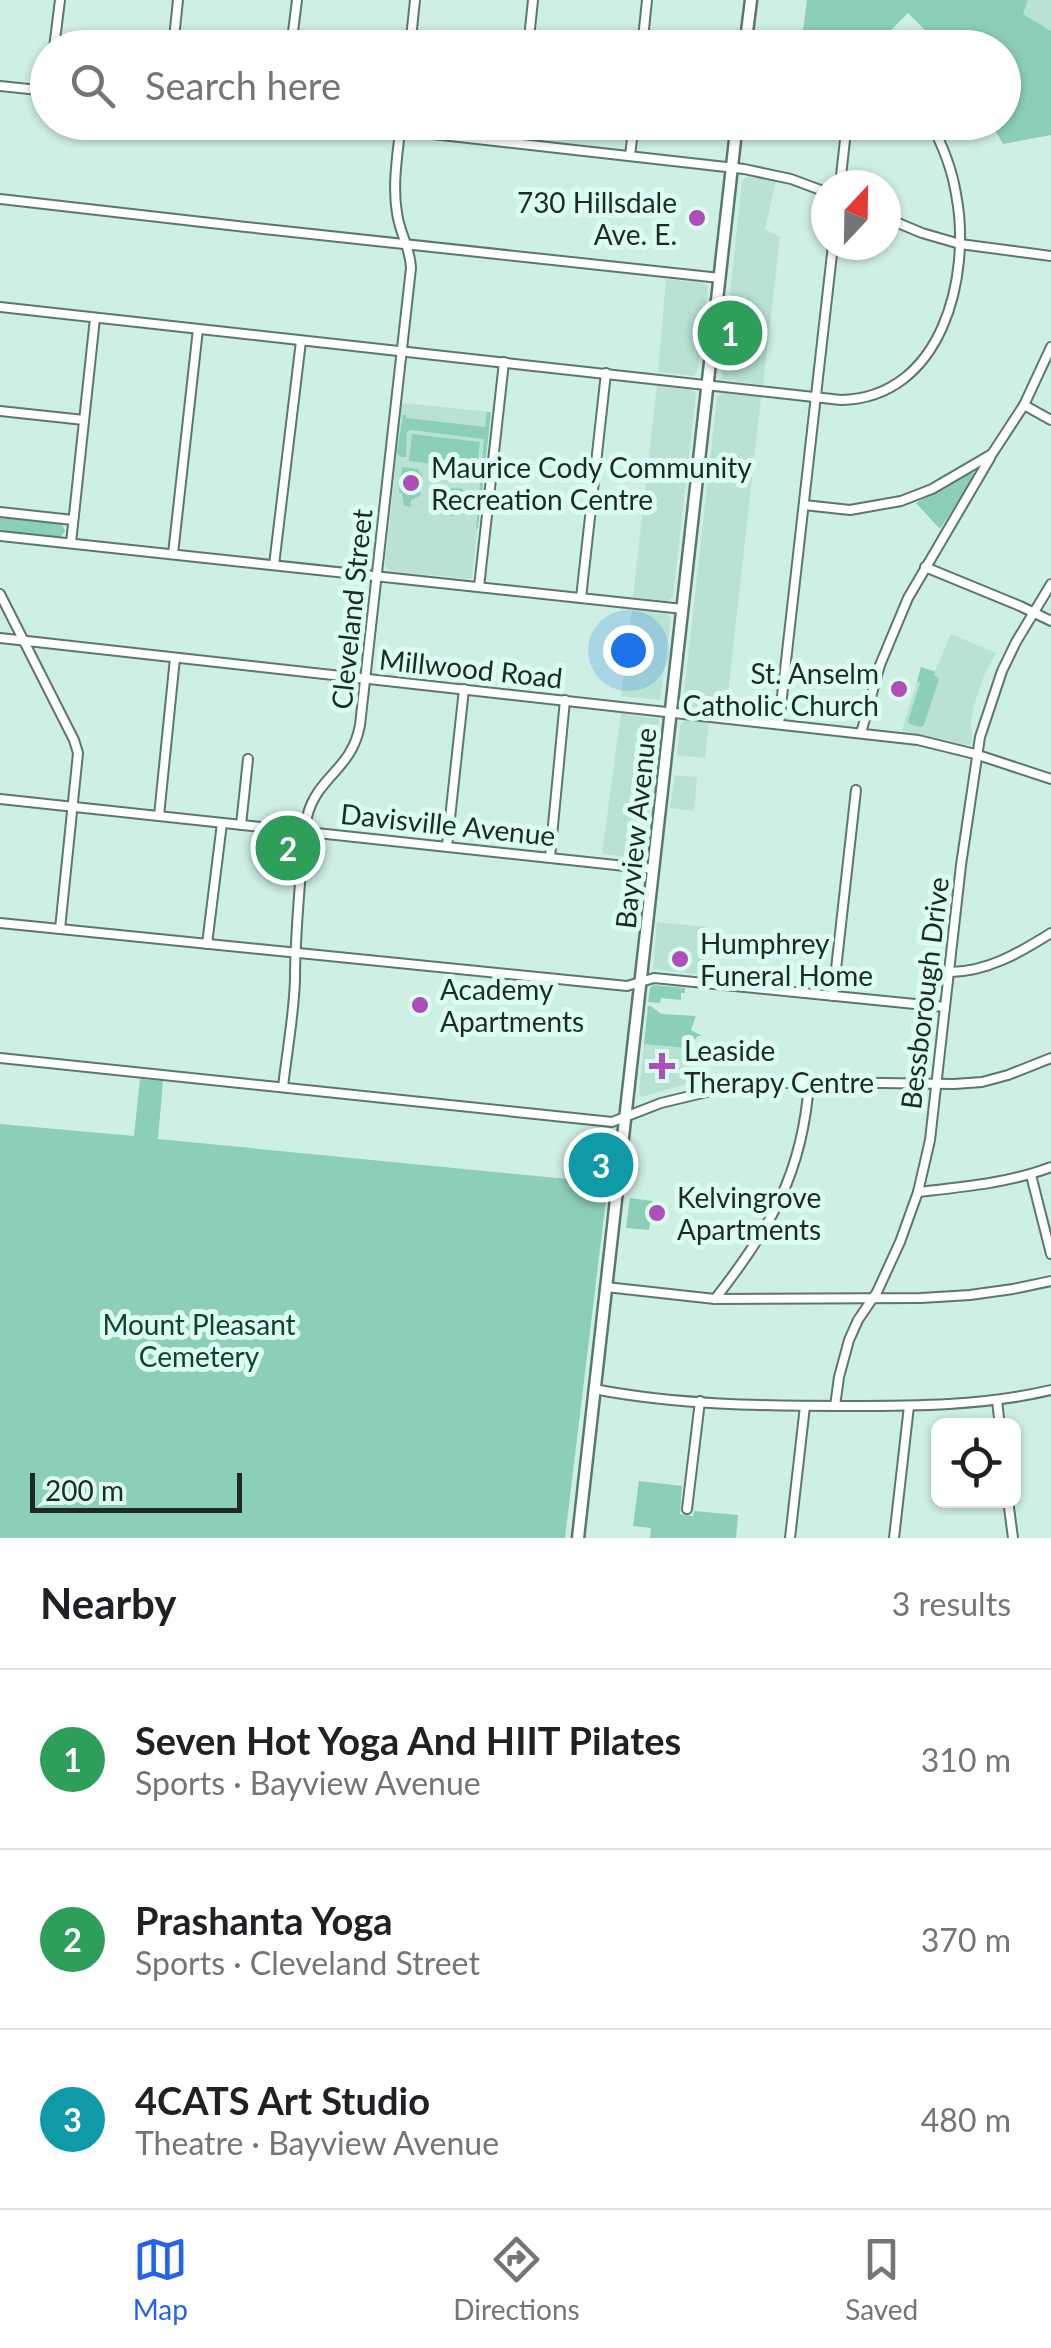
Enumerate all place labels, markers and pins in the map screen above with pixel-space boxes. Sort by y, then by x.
place label: 730 Hillsdale Ave. E. [517,185,677,251]
marker: 730 Hillsdale Ave. E. [686,207,708,229]
pin: 1 [698,296,762,370]
place label: Maurice Cody Community Recreation Centre [431,450,752,516]
marker: Maurice Cody Community Recreation Centre [400,472,422,494]
place label: St. Anselm Catholic Church [683,656,879,722]
marker: St. Anselm Catholic Church [888,678,910,700]
pin: 2 [256,810,320,886]
place label: Humphrey Funeral Home [700,926,873,992]
marker: Humphrey Funeral Home [669,948,691,970]
place label: Academy Apartments [440,972,584,1038]
marker: Academy Apartments [409,994,431,1016]
place label: Leaside Therapy Centre [684,1033,874,1099]
marker: Leaside Therapy Centre [649,1053,675,1079]
pin: 3 [568,1128,634,1202]
place label: Kelvingrove Apartments [677,1180,821,1246]
marker: Kelvingrove Apartments [646,1202,668,1224]

